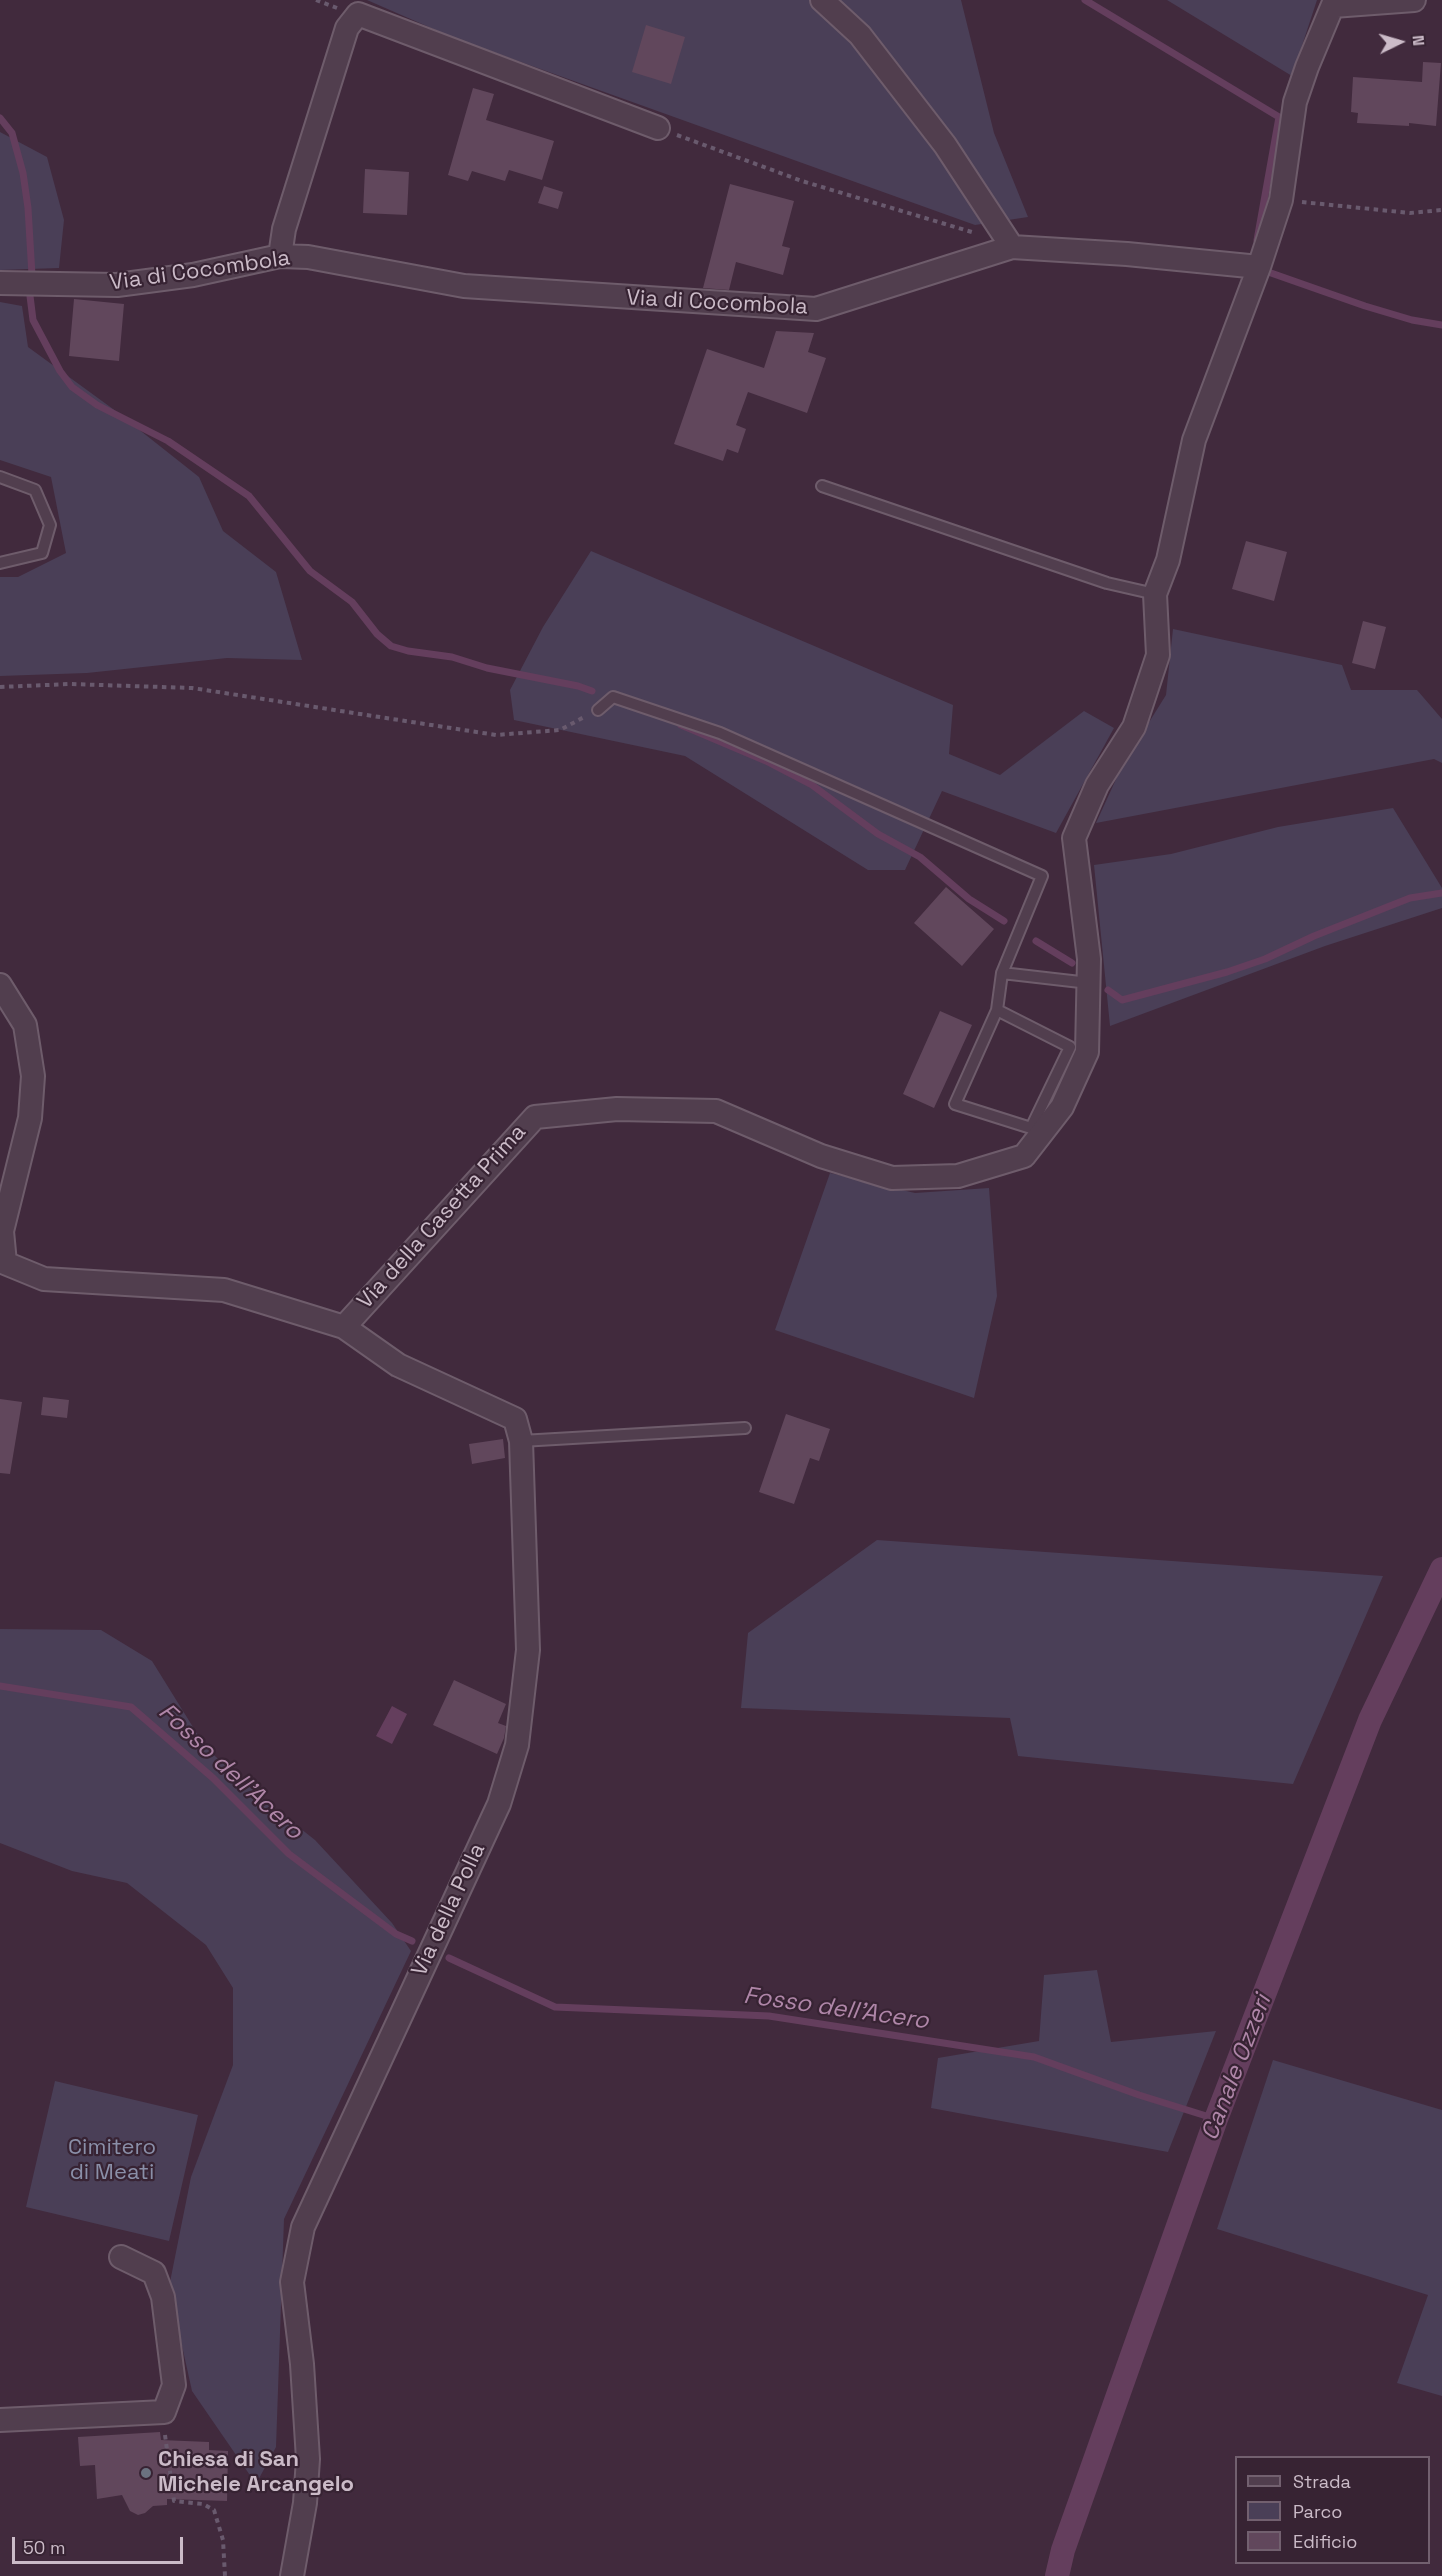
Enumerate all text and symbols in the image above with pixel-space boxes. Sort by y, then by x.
north arrow [1370,12,1430,72]
text: N [1408,34,1429,47]
street label: Via di Cocombola [108,245,292,297]
street label: Via di Cocombola [626,285,808,321]
street label: Via della Casetta Prima [352,1119,532,1315]
water label: Fosso dell'Acero [152,1698,308,1846]
street label: Via della Polla [407,1839,491,1981]
water label: Fosso dell'Acero [742,1982,930,2036]
water label: Canale Ozzeri [1196,1991,1278,2145]
park label: Cimitero di Meati [68,2135,156,2186]
place label: Chiesa di San Michele Arcangelo [158,2447,354,2498]
legend [1235,2456,1430,2564]
marker: Chiesa di San Michele Arcangelo [139,2466,153,2480]
text: Strada [1293,2470,1351,2493]
text: Parco [1293,2500,1342,2523]
scale bar [15,2525,186,2563]
text: Edificio [1293,2530,1357,2553]
text: 50 m [23,2536,65,2559]

